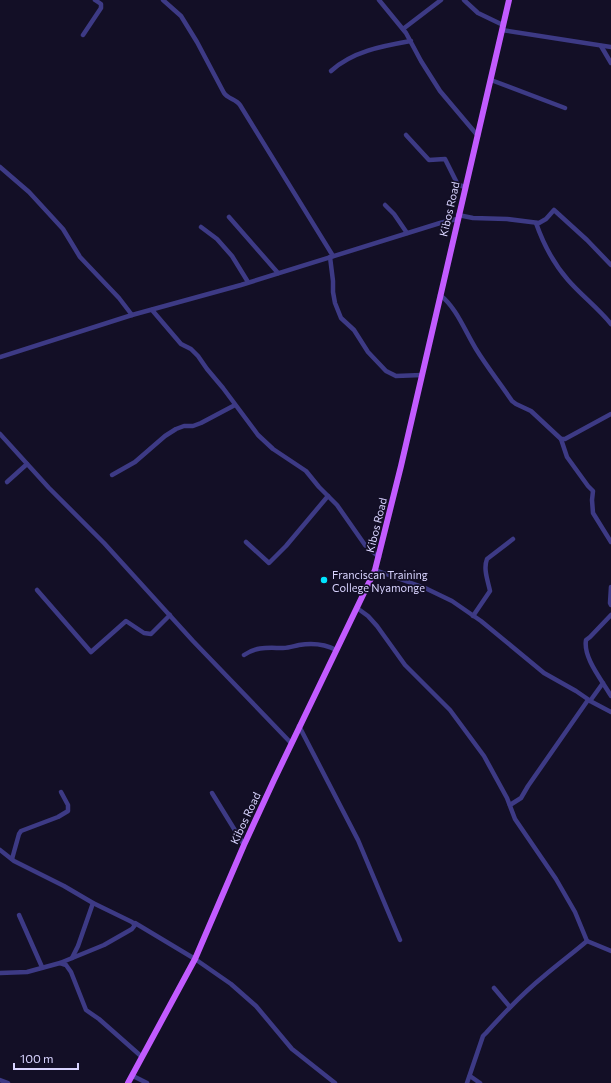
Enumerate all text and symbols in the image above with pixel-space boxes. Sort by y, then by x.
street label: Kibos Road [436,180,462,238]
street label: Kibos Road [363,496,389,554]
place label: Franciscan Training College Nyamonge [332,568,428,594]
marker: Franciscan Training College Nyamonge [319,575,329,585]
street label: Kibos Road [227,790,263,846]
scale bar [14,1045,78,1071]
text: 100 m [20,1051,54,1065]

